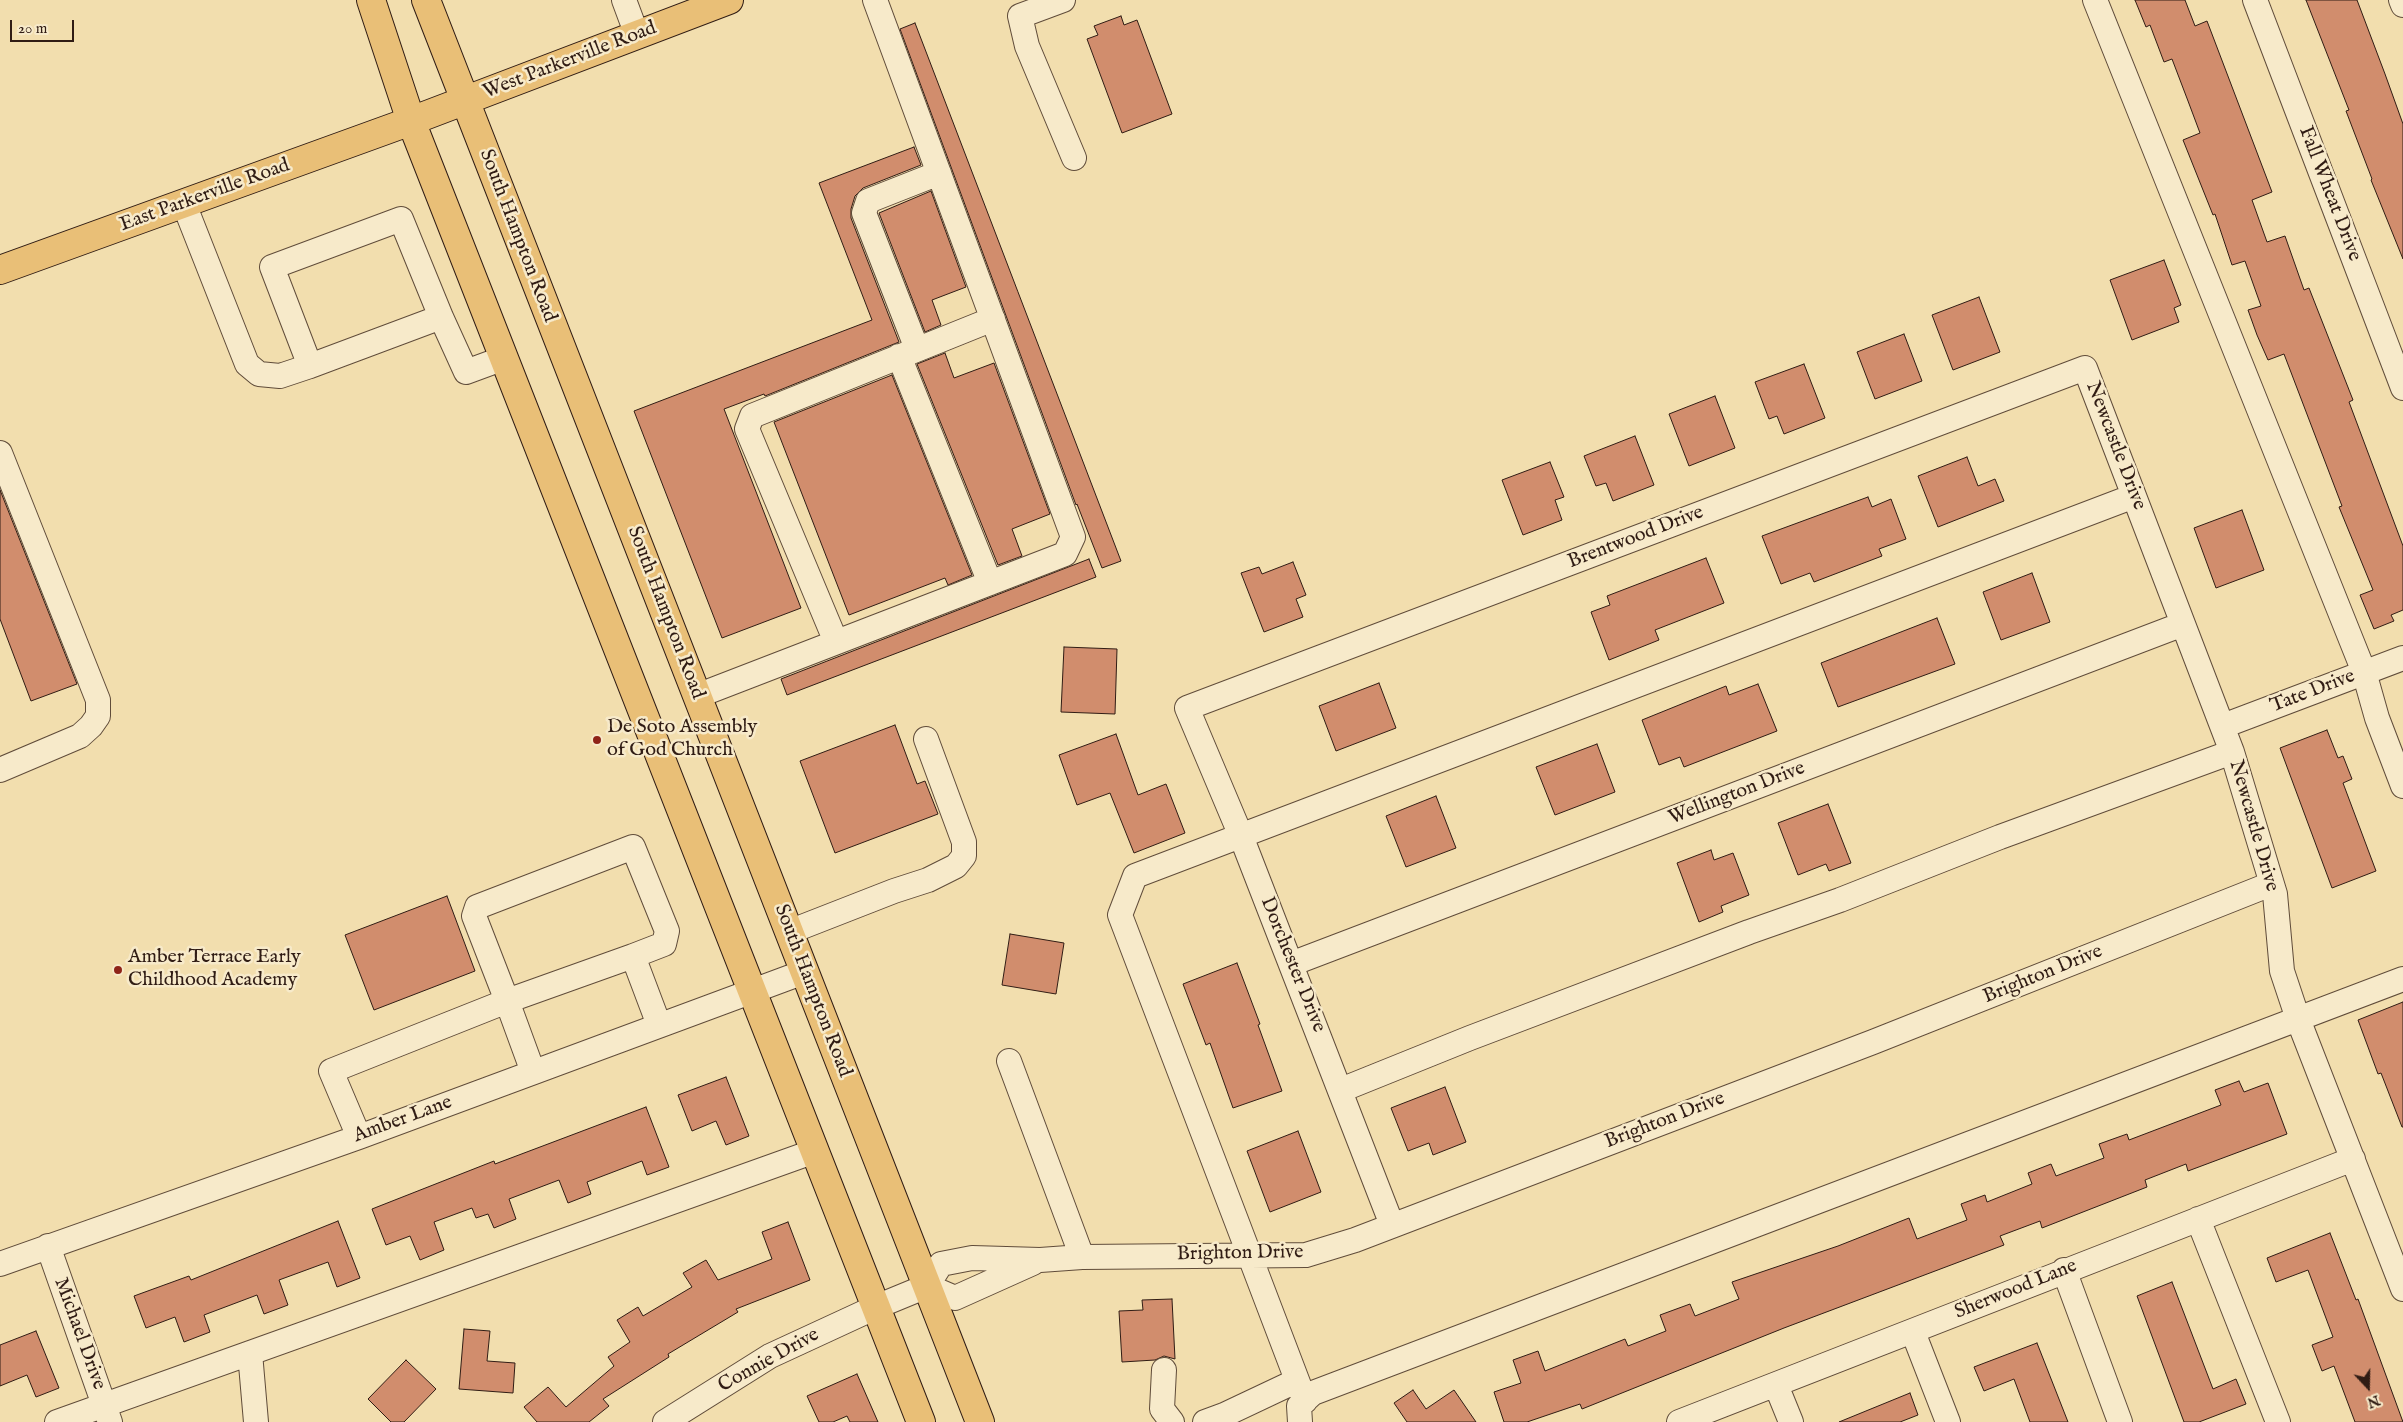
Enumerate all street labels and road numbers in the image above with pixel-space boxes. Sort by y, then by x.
street label: West Parkerville Road [480,17,660,105]
street label: Fall Wheat Drive [2292,123,2366,265]
street label: South Hampton Road [473,146,561,326]
street label: East Parkerville Road [117,154,293,238]
street label: Newcastle Drive [2079,378,2151,514]
street label: Brentwood Drive [1565,501,1707,575]
street label: South Hampton Road [621,523,709,703]
street label: Tate Drive [2267,665,2359,719]
street label: Wellington Drive [1665,757,1809,831]
street label: Newcastle Drive [2223,758,2283,894]
street label: Dorchester Drive [1254,894,1330,1036]
street label: South Hampton Road [768,901,856,1081]
street label: Brighton Drive [1980,940,2106,1010]
street label: Brighton Drive [1602,1087,1728,1155]
street label: Amber Lane [350,1091,456,1149]
street label: Brighton Drive [1177,1241,1303,1267]
street label: Sherwood Lane [1951,1255,2081,1325]
street label: Michael Drive [48,1275,110,1393]
street label: Connie Drive [714,1323,824,1399]

